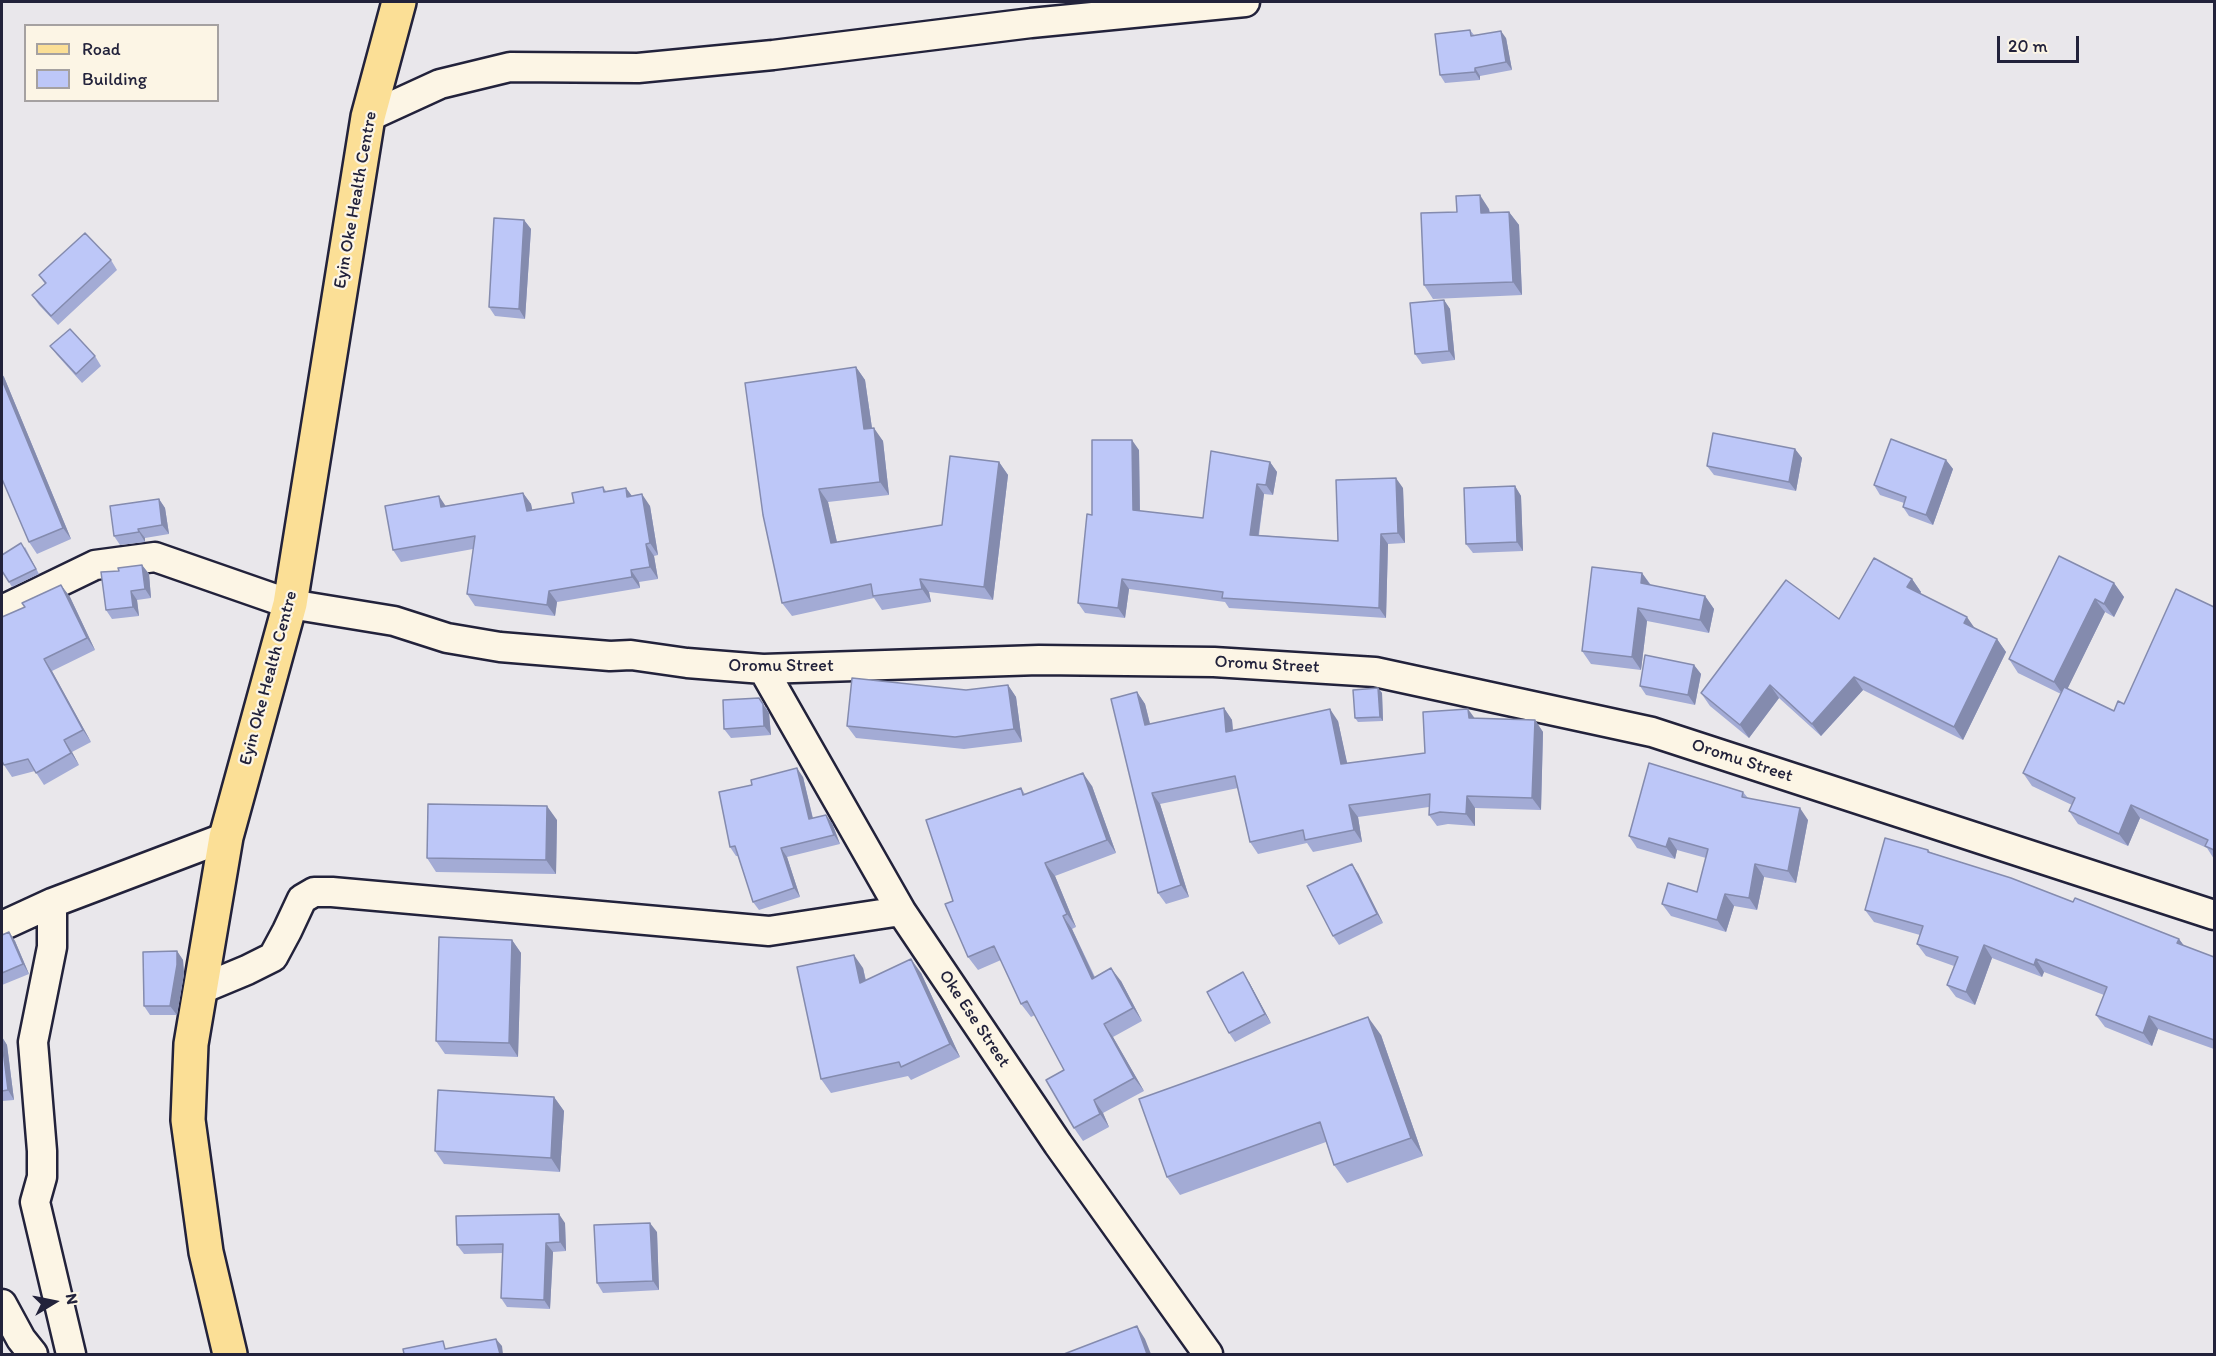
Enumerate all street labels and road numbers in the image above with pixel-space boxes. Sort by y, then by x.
street label: Eyin Oke Health Centre [330,110,382,290]
street label: Eyin Oke Health Centre [235,588,303,768]
street label: Oromu Street [1214,651,1320,679]
street label: Oromu Street [728,655,834,677]
street label: Oromu Street [1689,734,1795,788]
street label: Oke Ese Street [933,966,1015,1072]

